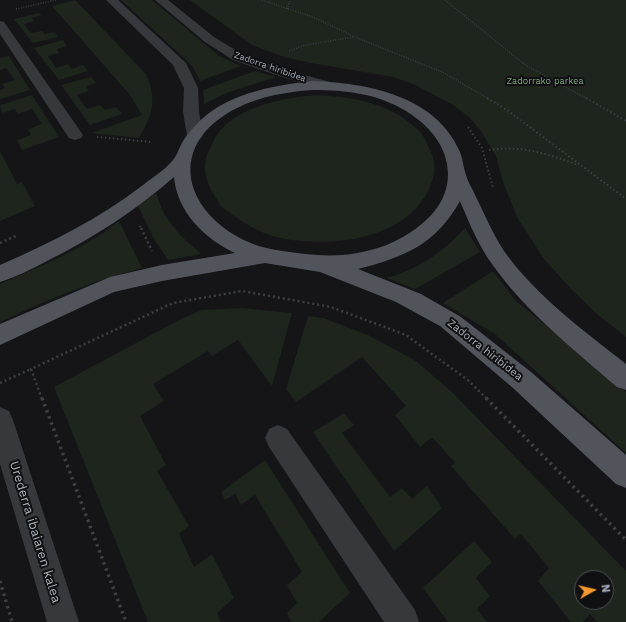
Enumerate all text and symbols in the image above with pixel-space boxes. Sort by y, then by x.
street label: Zadorra hiribidea [233,50,307,84]
park label: Zadorrako parkea [506,76,584,86]
street label: Zadorra hiribidea [445,317,525,383]
street label: Urederra ibaiaren kalea [6,459,64,605]
north arrow [574,570,614,610]
text: N [598,583,612,593]

